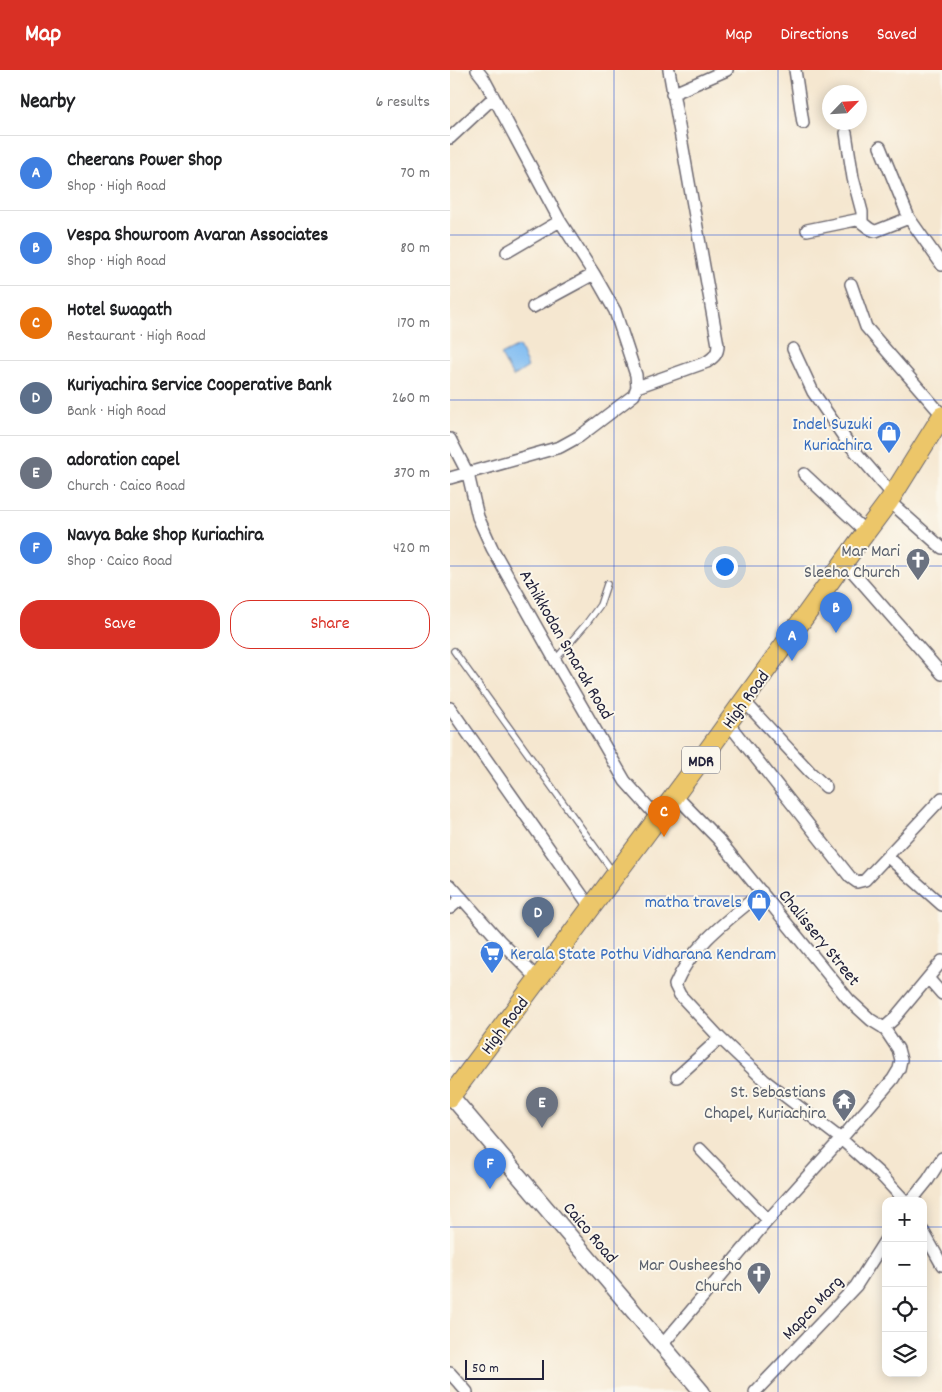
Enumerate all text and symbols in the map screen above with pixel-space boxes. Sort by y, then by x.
text: Map [25,18,61,52]
text: Map [725,23,752,48]
text: Directions [780,23,849,48]
text: Saved [877,23,917,48]
north arrow [822,85,867,130]
text: Nearby [20,88,75,118]
text: 6 results [375,91,430,114]
text: Cheerans Power Shop [67,148,222,175]
text: A [32,162,40,185]
text: 70 m [400,162,430,185]
text: Shop · High Road [67,175,166,198]
text: Vespa Showroom Avaran Associates [67,223,328,250]
text: B [32,237,40,260]
text: 80 m [400,237,430,260]
text: Shop · High Road [67,250,166,273]
text: Hotel Swagath [67,298,172,325]
text: C [32,312,40,335]
text: 170 m [397,312,430,335]
text: Restaurant · High Road [67,325,206,348]
text: Kuriyachira Service Cooperative Bank [67,373,332,400]
text: D [32,387,40,410]
text: 260 m [392,387,430,410]
text: Bank · High Road [67,400,166,423]
place label: Indel Suzuki Kuriachira [792,413,873,459]
shop icon: Indel Suzuki Kuriachira [876,420,902,454]
text: adoration capel [67,448,180,475]
text: E [32,462,40,485]
text: 370 m [393,462,430,485]
text: Church · Caico Road [67,475,185,498]
text: Navya Bake Shop Kuriachira [67,523,263,550]
text: F [32,537,40,560]
text: 420 m [393,537,430,560]
place label: Mar Mari Sleeha Church [804,540,900,586]
church icon: Mar Mari Sleeha Church [905,547,931,581]
text: Shop · Caico Road [67,550,172,573]
your location [712,554,738,580]
street label: Azhikkodan Smarak Road [512,566,618,725]
pin: B [820,592,852,633]
button: Save [20,600,220,649]
button: Share [230,600,430,649]
pin: A [776,620,808,661]
street label: High Road [717,666,777,735]
road number: MDR [682,746,720,774]
pin: C [648,796,680,837]
street label: Chalissery Street [771,885,865,993]
shop icon: matha travels [746,888,772,922]
place label: matha travels [645,891,742,916]
pin: D [522,897,554,938]
supermarket icon: Kerala State Pothu Vidharana Kendram [479,940,505,974]
place label: Kerala State Pothu Vidharana Kendram [510,943,776,968]
street label: High Road [476,992,536,1061]
place label: St. Sebastians Chapel, Kuriachira [704,1081,827,1127]
pin: E [526,1087,558,1128]
temple icon: St. Sebastians Chapel, Kuriachira [831,1088,857,1122]
pin: F [474,1148,506,1189]
street label: Caico Road [556,1197,622,1270]
map controls [882,1197,927,1377]
button: + [882,1197,927,1242]
button: − [882,1242,927,1287]
place label: Mar Ousheesho Church [639,1254,742,1300]
church icon: Mar Ousheesho Church [746,1261,772,1295]
street label: Mapco Marg [777,1271,850,1347]
button: locate [882,1287,927,1332]
button: layers [882,1332,927,1377]
scale bar [465,1357,544,1380]
text: 50 m [472,1359,499,1379]

